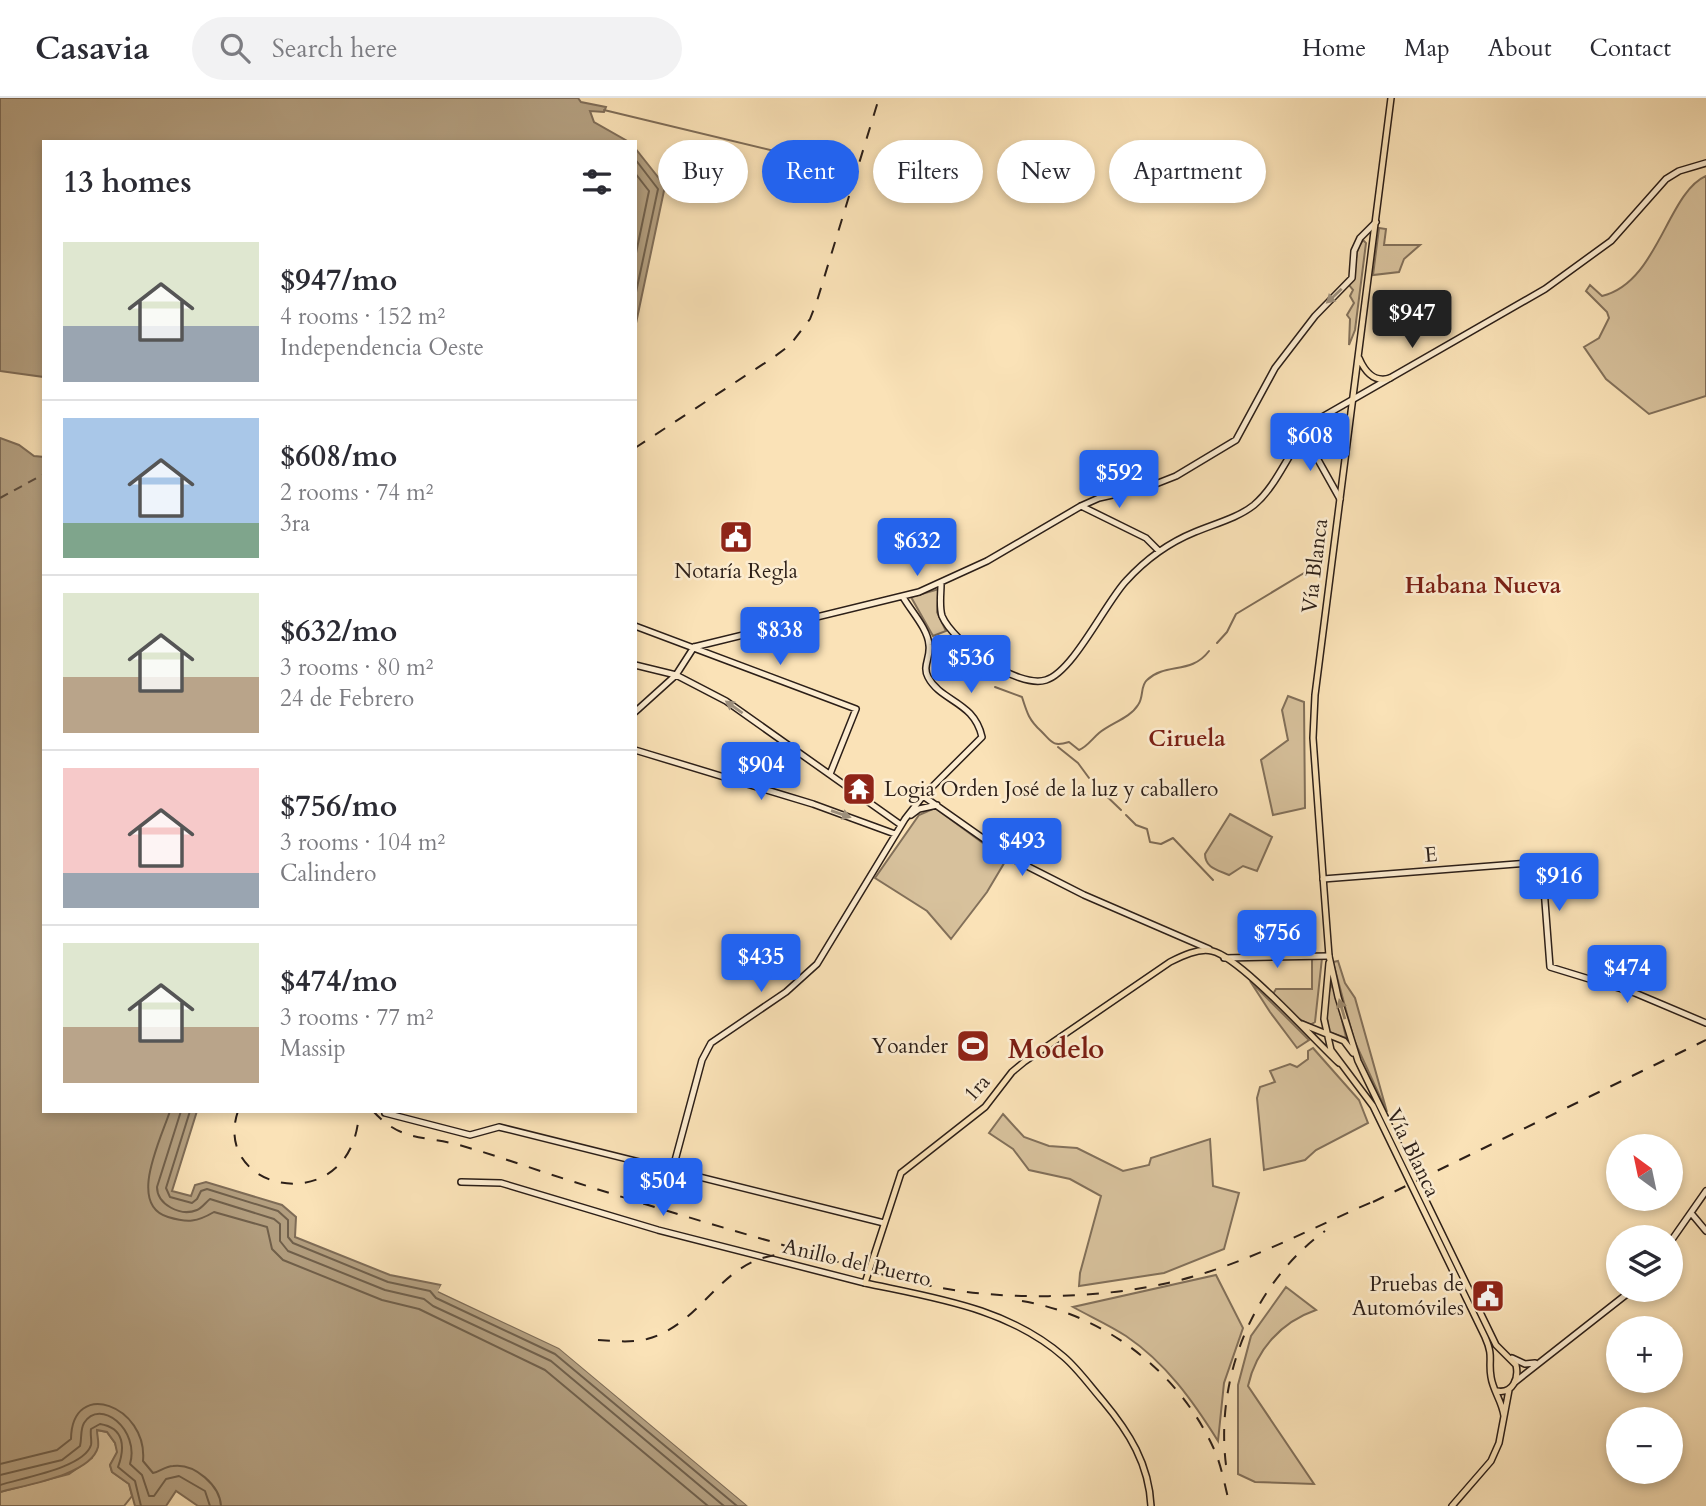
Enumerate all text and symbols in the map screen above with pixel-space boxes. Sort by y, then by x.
search box [192,17,682,80]
text: Casavia [35,26,150,71]
icon: search [216,29,254,67]
text: Search here [272,31,398,66]
text: Home [1302,32,1366,65]
text: Map [1404,32,1450,65]
text: About [1488,32,1552,65]
text: Contact [1590,32,1671,65]
chip: Buy [658,140,748,203]
chip: Rent [762,140,859,203]
chip: Filters [873,140,983,203]
chip: New [997,140,1095,203]
chip: Apartment [1109,140,1266,203]
text: 13 homes [63,162,192,203]
icon: filters [578,163,616,201]
text: $947/mo [280,260,397,301]
icon: home [119,270,203,354]
one-way arrow [1326,288,1343,304]
pin: $947 [1371,290,1453,350]
text: $947 [1388,297,1436,328]
text: 4 rooms · 152 m² [280,301,445,332]
text: Independencia Oeste [280,332,484,363]
pin: $608 [1269,414,1351,473]
text: $608 [1286,420,1334,451]
text: $608/mo [280,436,397,477]
icon: home [119,446,203,530]
pin: $592 [1078,450,1160,510]
text: $592 [1095,457,1143,488]
text: 2 rooms · 74 m² [280,477,433,508]
text: 3ra [280,508,310,539]
street label: Vía Blanca [1295,517,1335,615]
public building icon: Notaría Regla [717,518,755,556]
pin: $632 [876,518,958,578]
text: $632 [893,525,941,556]
place label: Notaría Regla [674,557,798,586]
district label: Habana Nueva [1405,570,1562,601]
pin: $838 [739,608,821,667]
text: $632/mo [280,611,397,652]
text: $838 [756,614,804,645]
icon: home [119,621,203,705]
pin: $536 [930,636,1012,695]
text: $536 [947,642,995,673]
text: 3 rooms · 80 m² [280,652,433,683]
text: 24 de Febrero [280,683,414,714]
one-way arrow [725,700,743,714]
district label: Ciruela [1148,723,1226,754]
pin: $904 [720,742,802,802]
text: $904 [737,749,785,780]
temple icon: Logia Orden José de la luz y caballero [840,770,878,808]
place label: Logia Orden José de la luz y caballero [884,775,1218,804]
text: $756/mo [280,786,397,827]
icon: home [119,796,203,880]
one-way arrow [830,809,851,820]
pin: $493 [981,818,1063,878]
text: $493 [998,825,1046,856]
text: 3 rooms · 104 m² [280,827,445,858]
street label: E [1423,840,1439,870]
pin: $916 [1518,854,1600,913]
text: Calindero [280,858,376,889]
text: $916 [1535,860,1583,891]
pin: $756 [1236,910,1318,970]
text: $756 [1253,917,1301,948]
pin: $435 [720,934,802,994]
text: $435 [737,941,785,972]
pin: $474 [1586,946,1668,1005]
text: $474 [1603,952,1651,983]
text: $474/mo [280,961,397,1002]
icon: home [119,971,203,1055]
one-way arrow [1336,998,1347,1020]
text: 3 rooms · 77 m² [280,1002,433,1033]
sports icon: Yoander [954,1027,992,1065]
district label: Modelo [1008,1030,1104,1068]
place label: Yoander [872,1032,948,1061]
text: Massip [280,1033,346,1064]
street label: 1ra [957,1068,997,1108]
street label: Vía Blanca [1379,1104,1447,1202]
north arrow [1606,1134,1684,1211]
map controls [1606,1134,1683,1484]
pin: $504 [622,1158,704,1218]
text: $504 [639,1165,687,1196]
button: layers [1606,1225,1683,1302]
street label: Anillo del Puerto [780,1232,934,1294]
place label: Pruebas de Automóviles [1352,1270,1464,1323]
public building icon: Pruebas de Automóviles [1469,1277,1507,1315]
button: + [1606,1316,1683,1393]
button: − [1606,1407,1683,1484]

